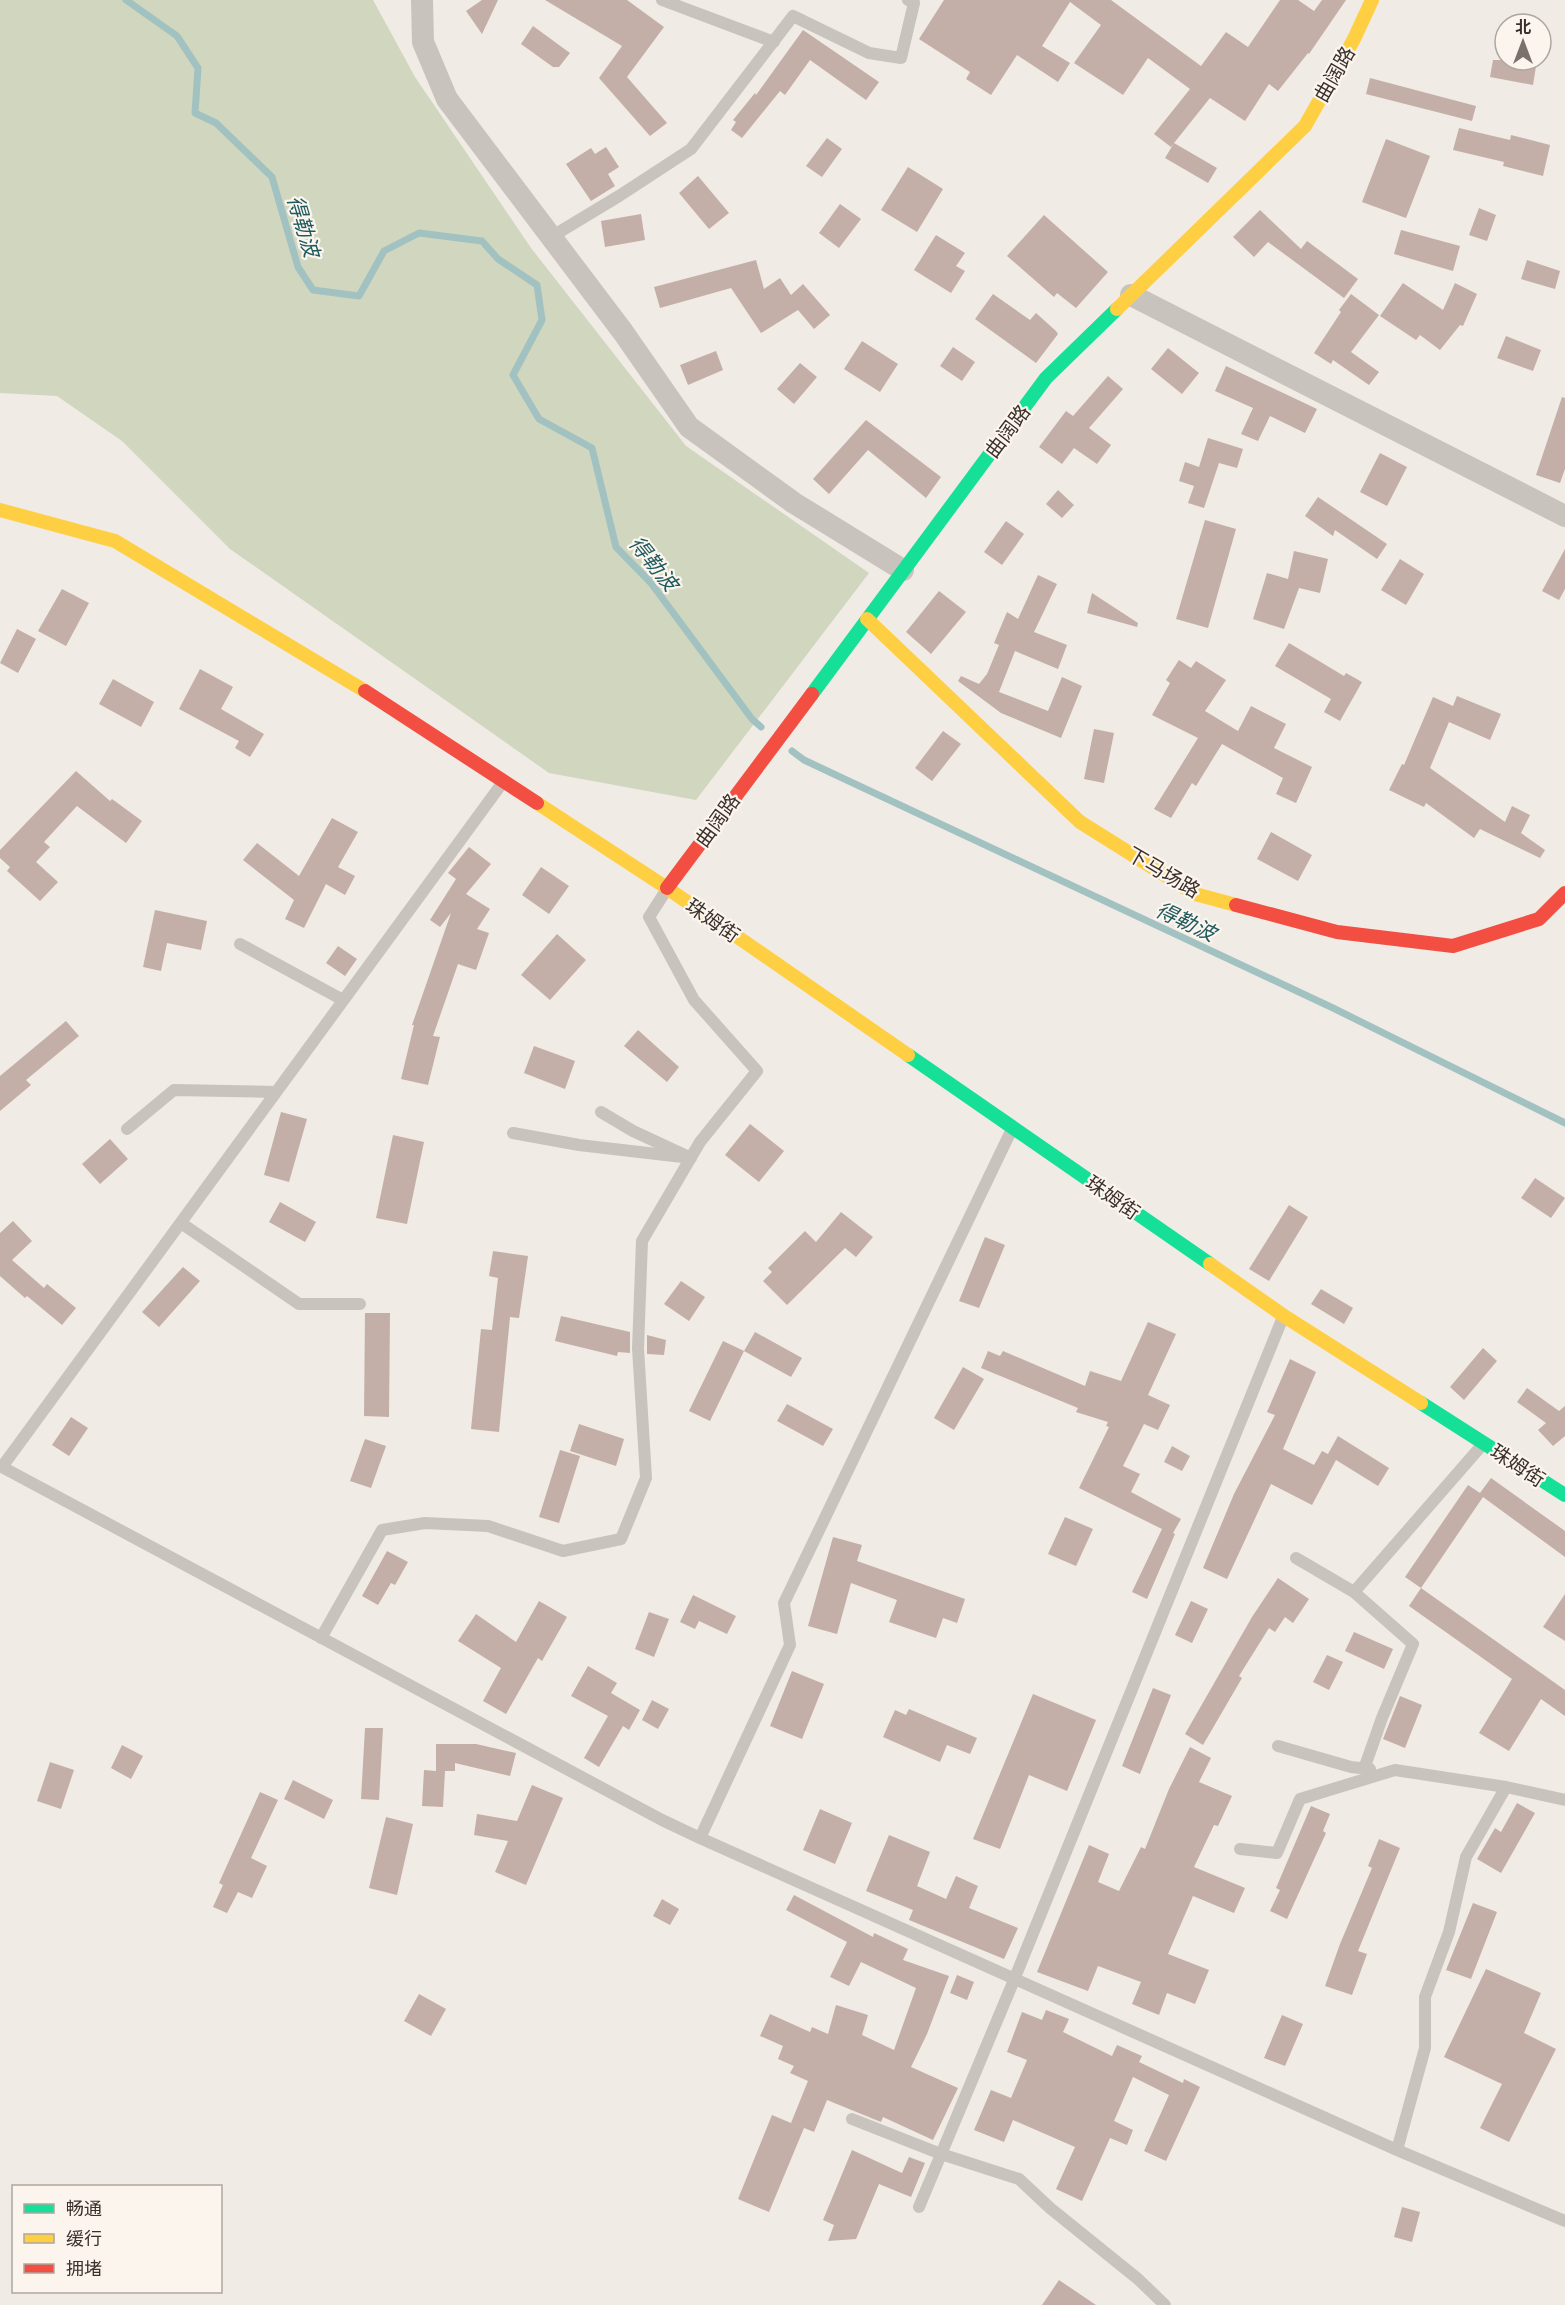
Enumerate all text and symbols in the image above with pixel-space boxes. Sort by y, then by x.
north arrow [1493,12,1553,72]
text: 北 [1515,18,1531,36]
street label: 曲阔路 [1309,42,1359,106]
water label: 得勒波 [283,192,326,263]
street label: 曲阔路 [980,400,1034,462]
water label: 得勒波 [625,531,685,597]
street label: 曲阔路 [690,789,744,851]
street label: 下马场路 [1124,842,1204,902]
street label: 珠姆街 [682,893,744,947]
water label: 得勒波 [1152,897,1222,946]
street label: 珠姆街 [1082,1170,1144,1224]
street label: 珠姆街 [1487,1439,1549,1491]
legend [12,2185,222,2293]
text: 畅通 [66,2198,102,2218]
text: 缓行 [66,2228,102,2248]
text: 拥堵 [66,2258,102,2278]

